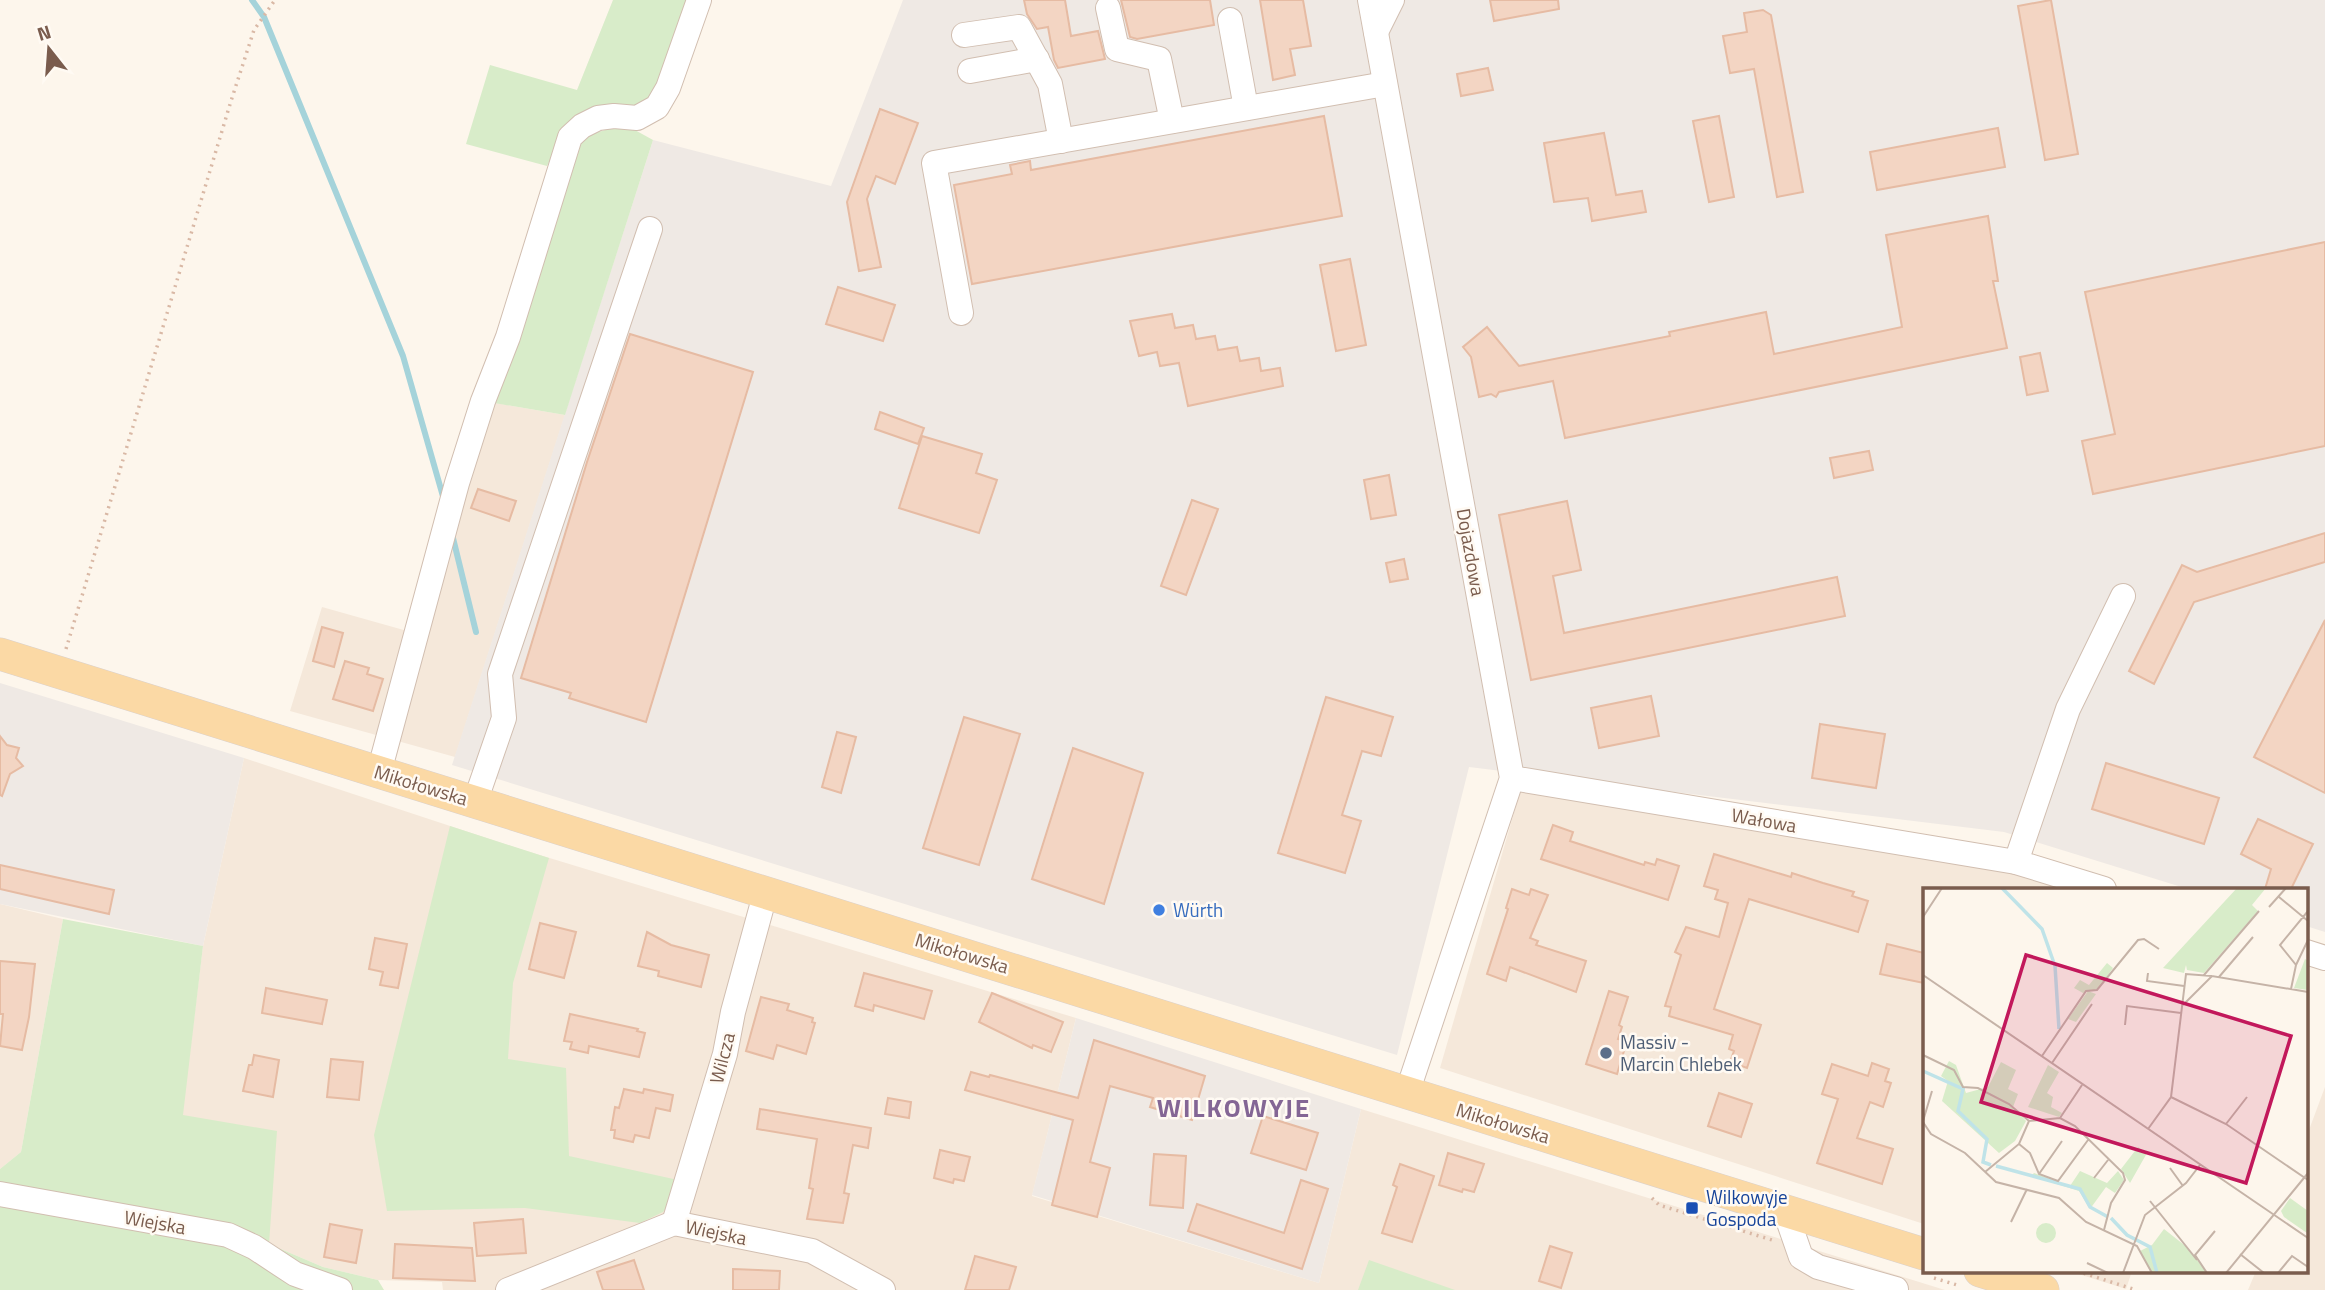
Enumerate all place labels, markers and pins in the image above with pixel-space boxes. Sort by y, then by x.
place label: Würth [1173,895,1223,924]
marker: Würth [1151,902,1167,918]
place label: Massiv - Marcin Chlebek [1620,1027,1742,1078]
marker: Massiv - Marcin Chlebek [1598,1045,1614,1061]
place label: Wilkowyje Gospoda [1706,1182,1788,1233]
marker: Wilkowyje Gospoda [1684,1200,1700,1216]

